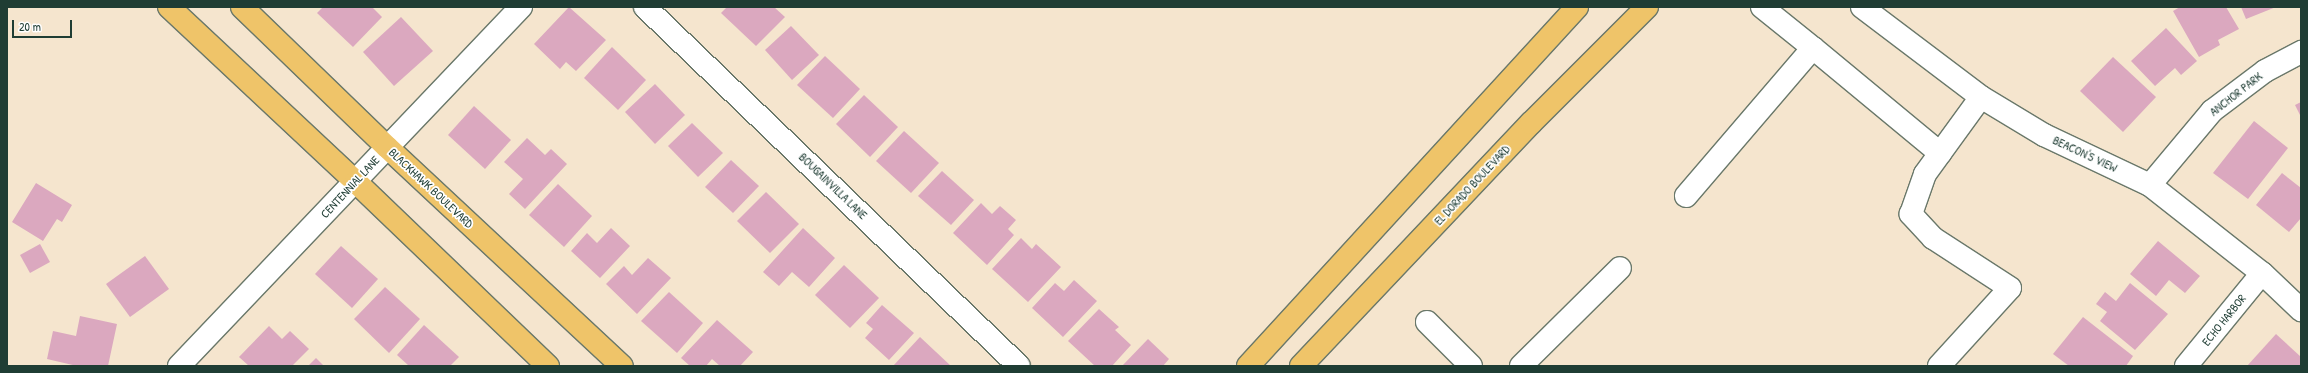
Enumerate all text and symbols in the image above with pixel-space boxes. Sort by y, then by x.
scale bar [14,12,74,38]
text: 20 m [19,18,41,35]
street label: ANCHOR PARK [2207,69,2265,119]
street label: BEACON'S VIEW [2051,133,2119,175]
street label: EL DORADO BOULEVARD [1431,142,1513,228]
street label: BLACKHAWK BOULEVARD [386,145,476,231]
street label: BOUGAINVILLA LANE [796,150,870,222]
street label: CENTENNIAL LANE [318,153,382,221]
street label: ECHO HARBOR [2199,291,2249,349]

